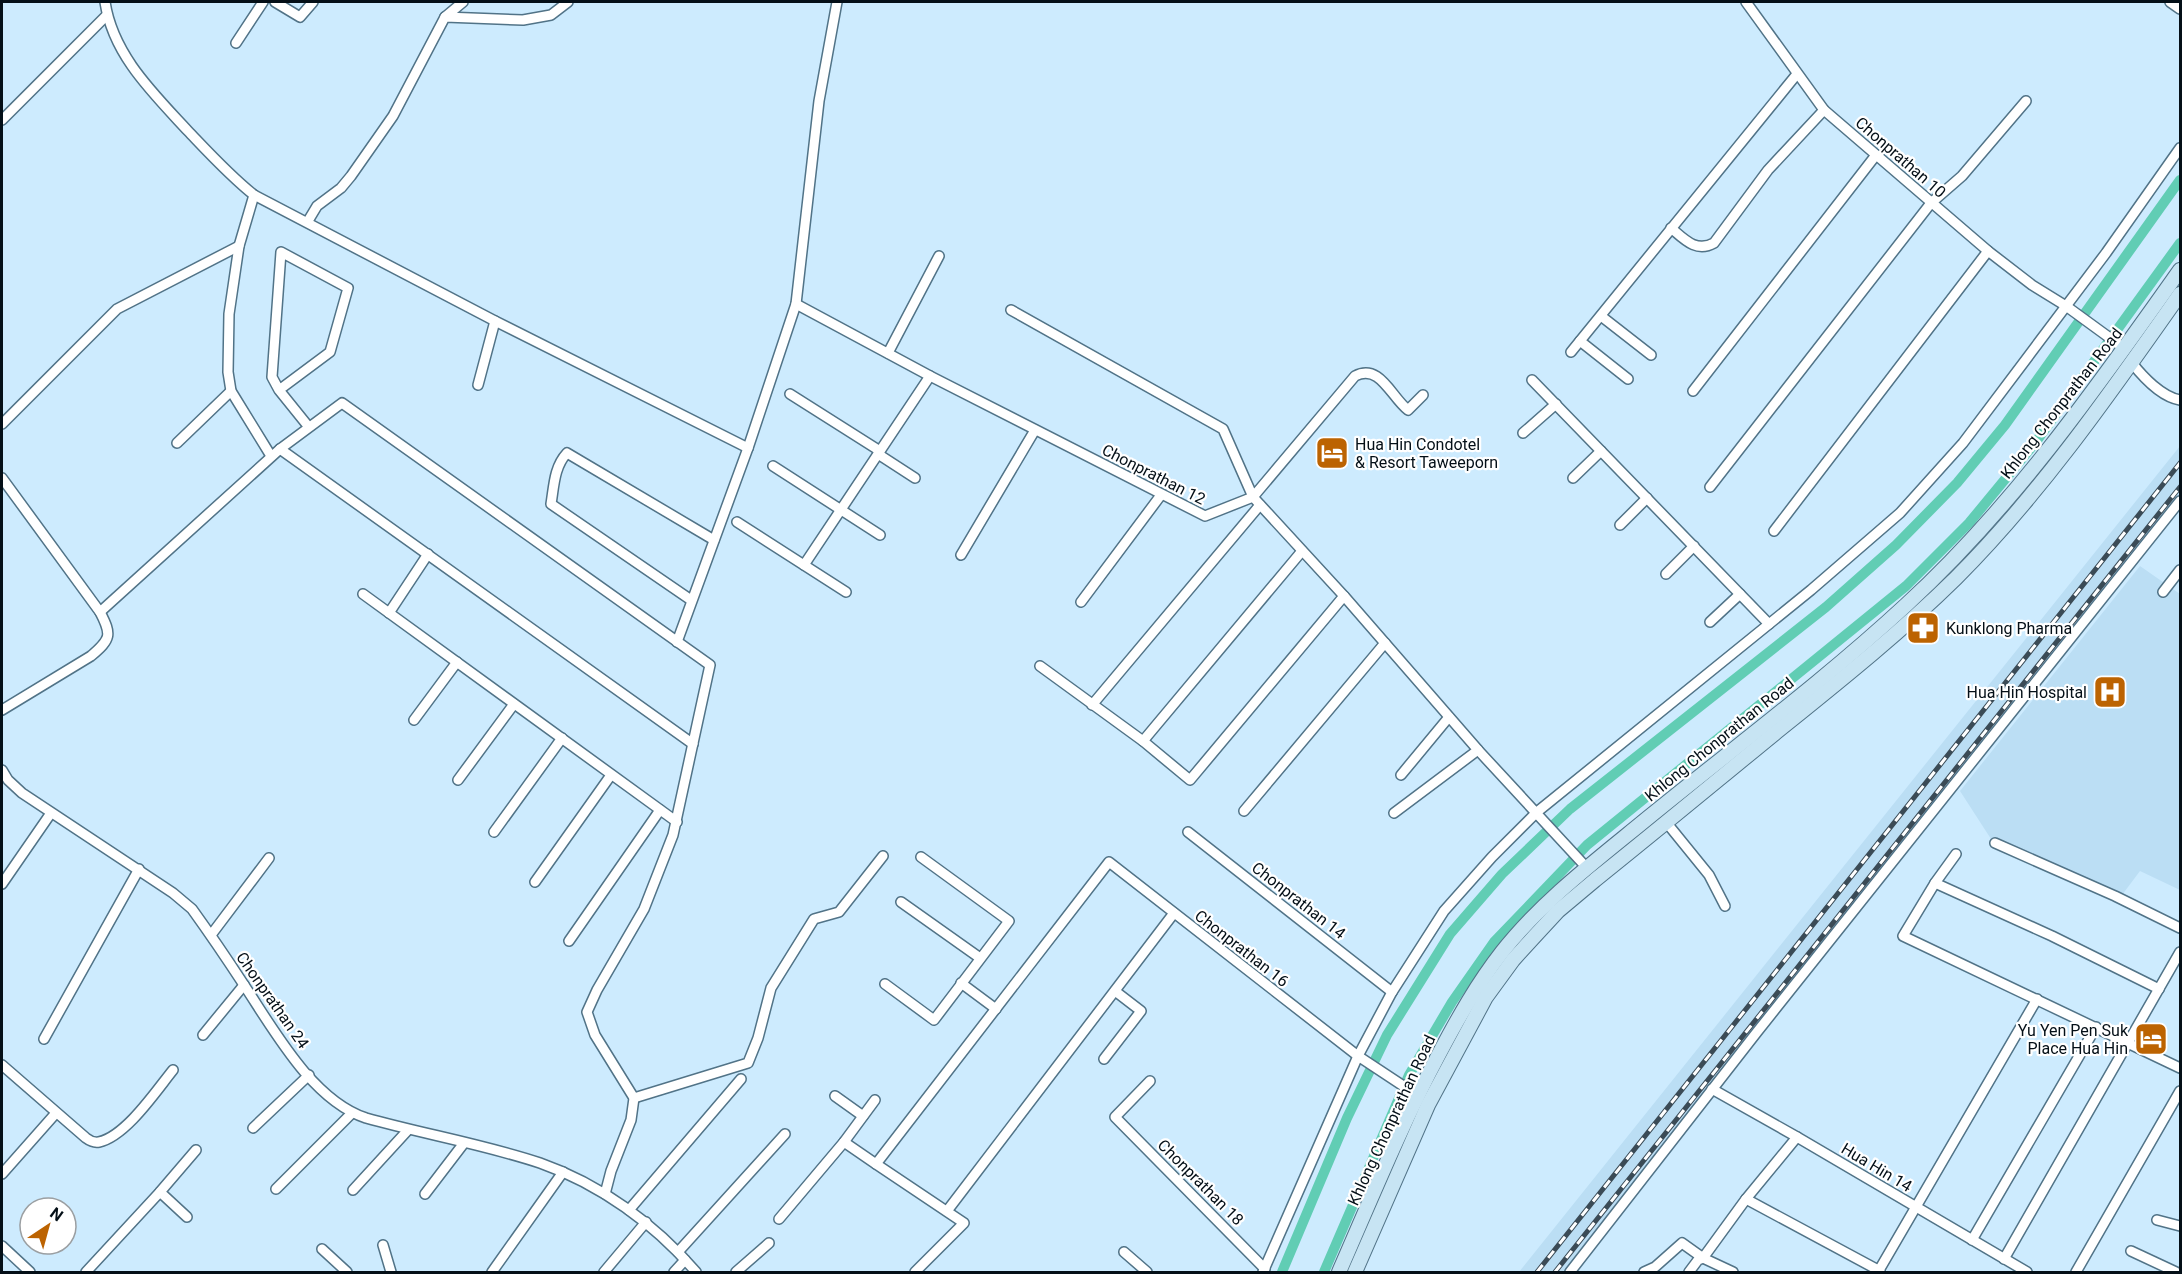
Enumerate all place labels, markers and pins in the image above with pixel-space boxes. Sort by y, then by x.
hotel icon: Hua Hin Condotel & Resort Taweeporn [1314,435,1350,471]
place label: Hua Hin Condotel & Resort Taweeporn [1355,435,1498,472]
pharmacy icon: Kunklong Pharma [1905,610,1941,646]
place label: Kunklong Pharma [1946,619,2072,638]
hospital icon: Hua Hin Hospital [2092,674,2128,710]
place label: Hua Hin Hospital [1966,683,2087,702]
place label: Yu Yen Pen Suk Place Hua Hin [2018,1021,2129,1058]
hotel icon: Yu Yen Pen Suk Place Hua Hin [2133,1021,2169,1057]

